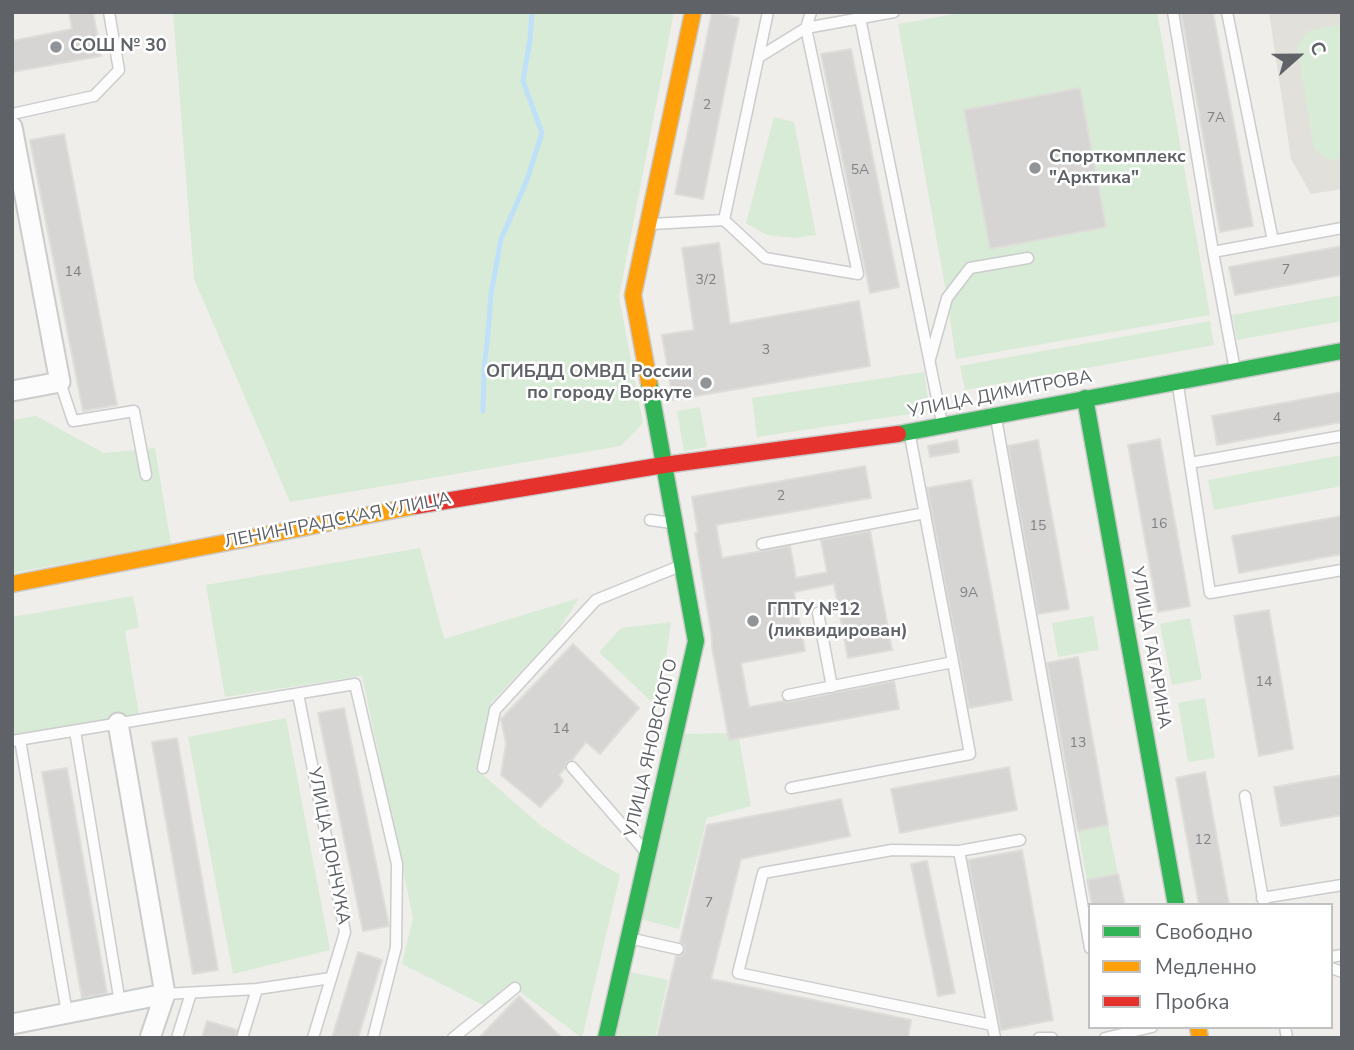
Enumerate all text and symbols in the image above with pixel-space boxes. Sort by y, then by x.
north arrow [1263,21,1333,91]
place label: СОШ № 30 [70,36,167,58]
text: С [1303,38,1332,59]
marker: СОШ № 30 [48,39,64,55]
house number: 2 [703,98,711,114]
house number: 7А [1207,111,1225,127]
place label: Спорткомплекс "Арктика" [1049,147,1186,190]
marker: Спорткомплекс "Арктика" [1027,160,1043,176]
house number: 5А [851,163,869,179]
house number: 7 [1282,263,1290,279]
house number: 14 [65,265,81,281]
house number: 3/2 [696,273,716,289]
house number: 3 [762,343,770,359]
place label: ОГИБДД ОМВД России по городу Воркуте [486,362,692,404]
street label: УЛИЦА ДИМИТРОВА [906,367,1094,423]
marker: ОГИБДД ОМВД России по городу Воркуте [698,375,714,391]
house number: 4 [1273,411,1281,427]
street label: ЛЕНИНГРАДСКАЯ УЛИЦА [223,488,453,554]
house number: 2 [777,489,785,505]
house number: 16 [1151,517,1167,533]
house number: 15 [1030,519,1046,535]
street label: УЛИЦА ГАГАРИНА [1125,565,1175,731]
house number: 9А [960,586,978,602]
place label: ГПТУ №12 (ликвидирован) [767,600,908,642]
marker: ГПТУ №12 (ликвидирован) [745,613,761,629]
street label: УЛИЦА ЯНОВСКОГО [621,657,683,839]
house number: 14 [1256,675,1272,691]
house number: 14 [553,722,569,738]
house number: 13 [1070,736,1086,752]
street label: УЛИЦА ДОНЧУКА [302,766,354,926]
house number: 12 [1195,833,1211,849]
house number: 7 [705,896,713,912]
legend [1088,903,1333,1029]
text: Свободно [1155,918,1253,946]
text: Медленно [1155,953,1257,981]
text: Пробка [1155,988,1229,1016]

